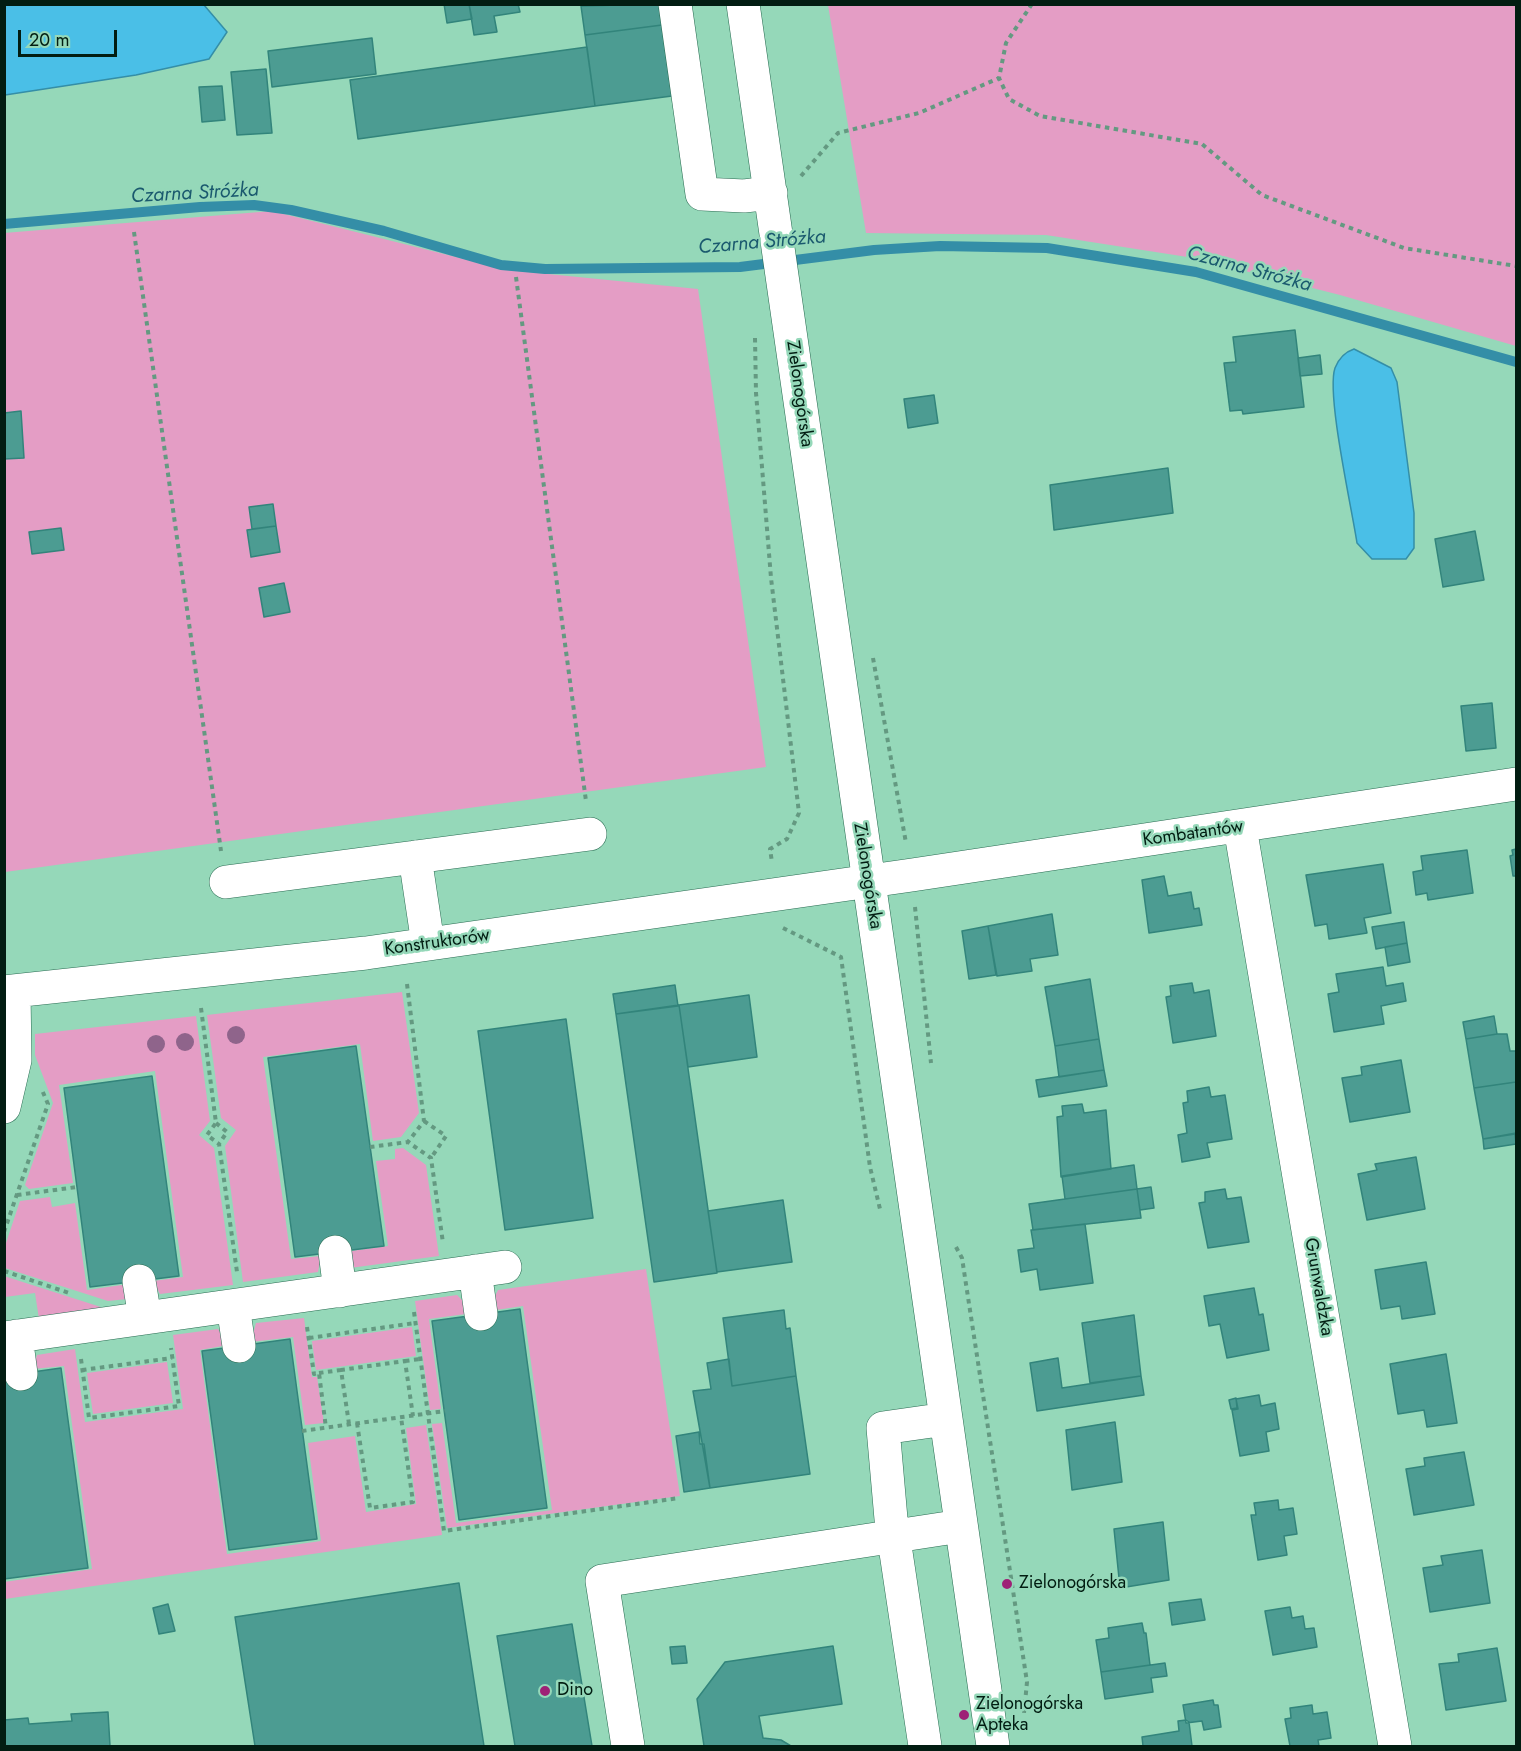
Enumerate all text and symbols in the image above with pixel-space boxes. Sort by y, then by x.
scale bar [21,18,120,56]
text: 20 m [29,27,69,53]
water label: Czarna Stróżka [130,179,260,209]
water label: Czarna Stróżka [697,225,827,261]
water label: Czarna Stróżka [1184,242,1314,298]
street label: Zielonogórska [781,339,817,449]
street label: Kombatantów [1142,816,1244,852]
street label: Zielonogórska [848,821,886,931]
street label: Konstruktorów [383,925,491,961]
street label: Grunwaldzka [1299,1236,1337,1338]
place label: Zielonogórska [1019,1573,1126,1595]
marker: Zielonogórska [1000,1577,1014,1591]
place label: Dino [557,1680,593,1702]
marker: Dino [538,1684,552,1698]
place label: Zielonogórska Apteka [976,1694,1083,1736]
marker: Zielonogórska Apteka [957,1708,971,1722]

